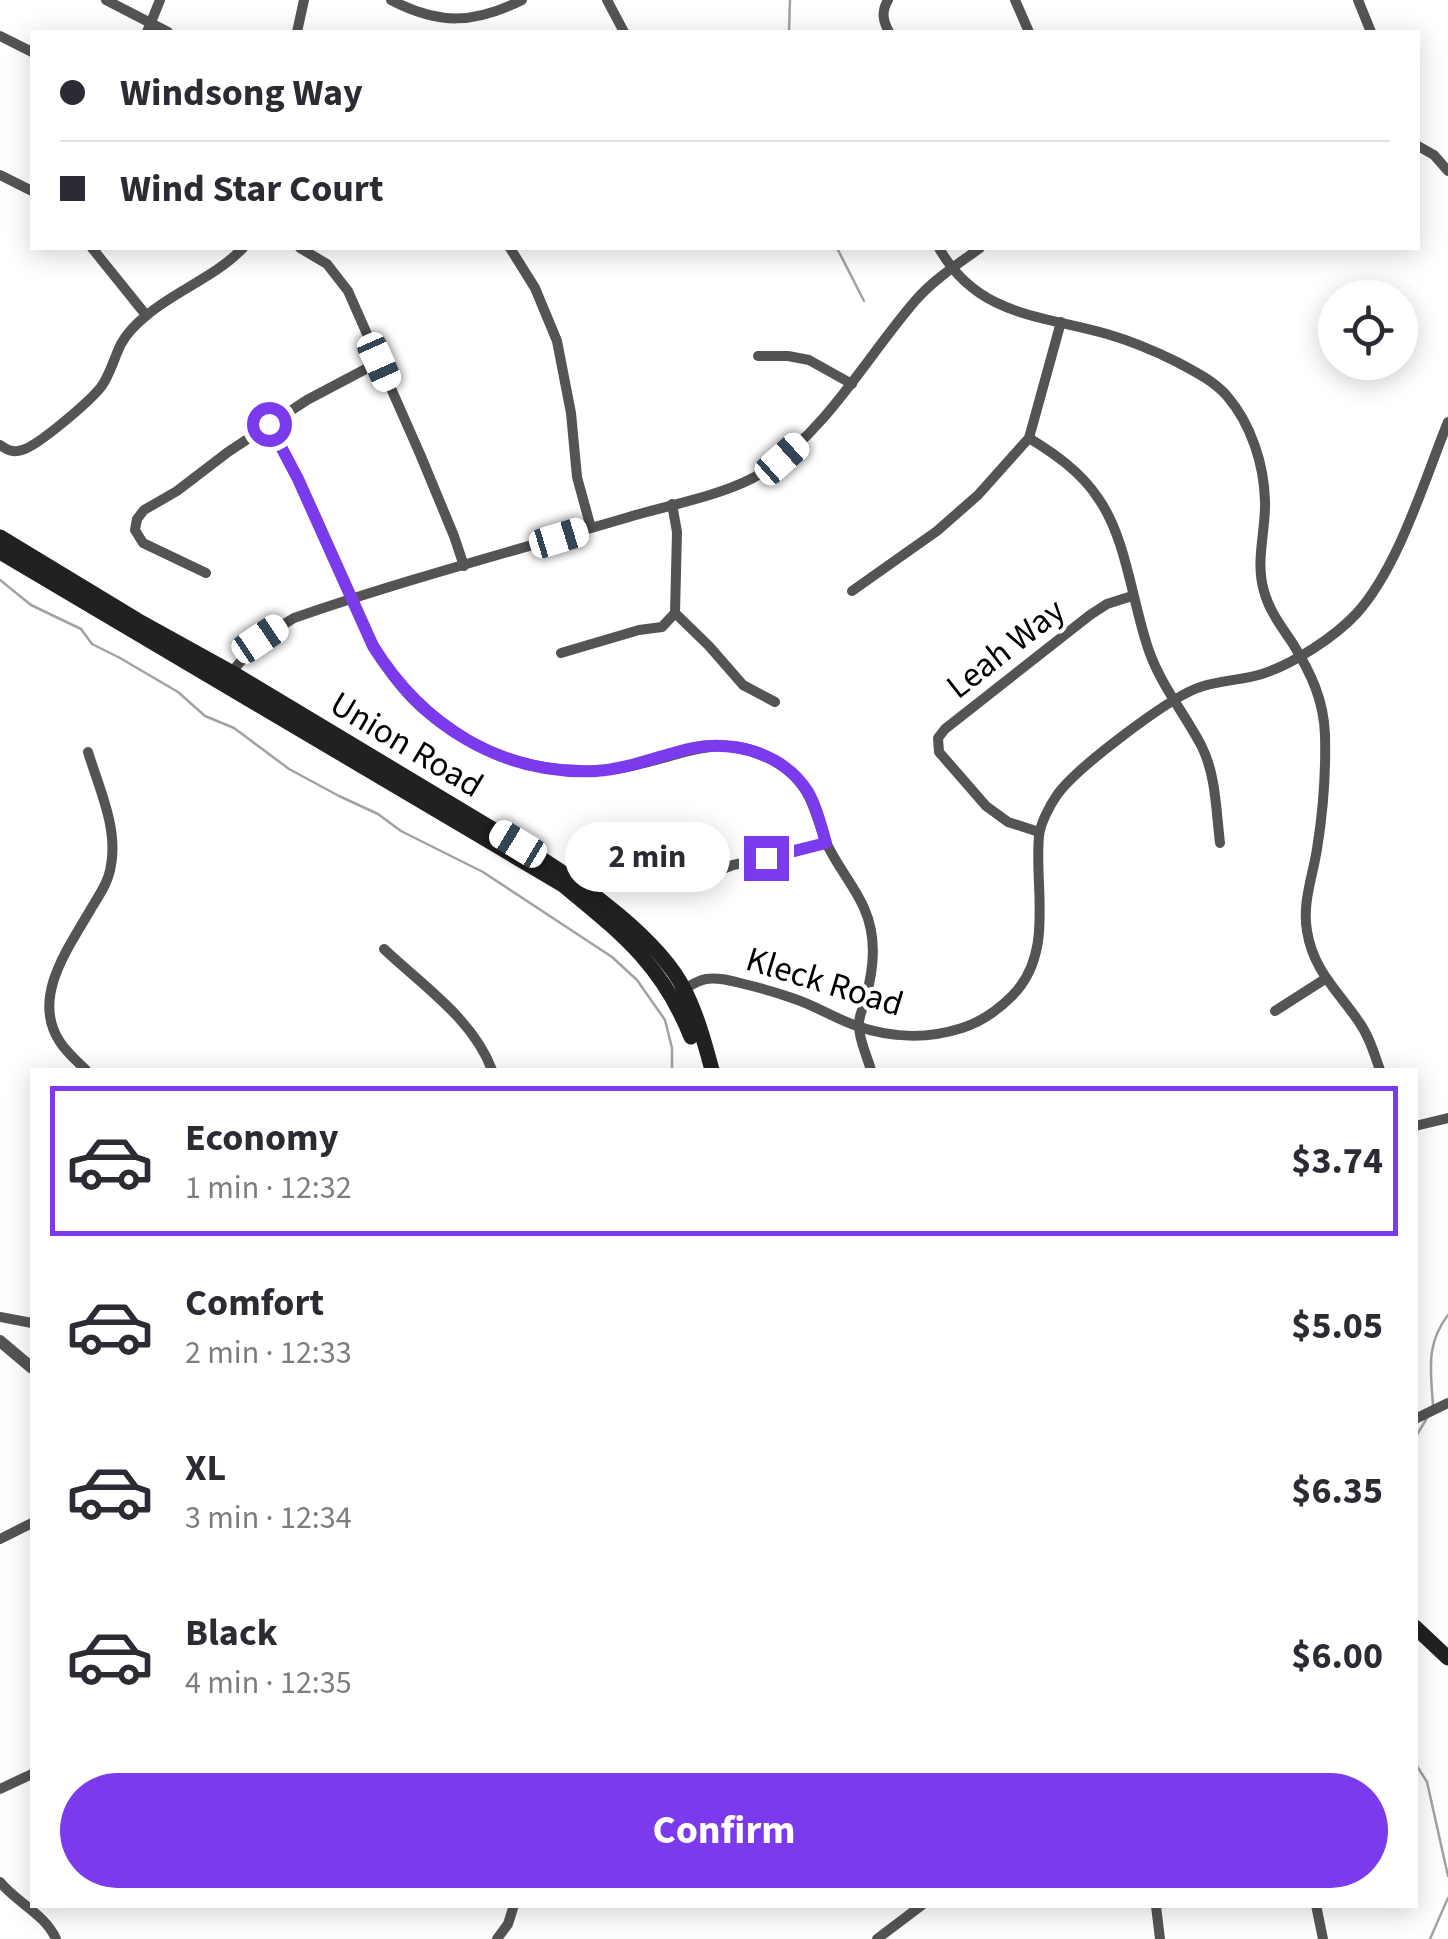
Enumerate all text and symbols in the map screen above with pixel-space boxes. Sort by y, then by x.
text: Windsong Way [120,66,363,120]
text: Wind Star Court [120,162,384,216]
map controls [1318,280,1418,380]
button: locate [1318,280,1418,380]
car [353,328,405,396]
route start [247,402,292,447]
car [750,428,814,490]
car [526,515,592,561]
street label: Leah Way [936,587,1075,711]
car [227,610,293,668]
street label: Union Road [321,680,492,810]
car [485,816,551,872]
callout: 2 min [566,823,731,893]
text: 2 min [609,834,686,880]
route end [744,836,789,881]
street label: Kleck Road [740,934,909,1030]
text: Economy [185,1111,338,1165]
icon: car [65,1116,155,1206]
text: $3.74 [1291,1134,1383,1188]
text: 1 min · 12:32 [185,1165,352,1211]
text: Comfort [185,1276,324,1330]
icon: car [65,1281,155,1371]
text: $5.05 [1291,1299,1383,1353]
text: 2 min · 12:33 [185,1330,352,1376]
text: XL [185,1441,226,1495]
icon: car [65,1446,155,1536]
text: $6.35 [1291,1464,1383,1518]
text: 3 min · 12:34 [185,1495,352,1541]
text: Black [185,1606,278,1660]
icon: car [65,1611,155,1701]
text: $6.00 [1291,1629,1383,1683]
text: 4 min · 12:35 [185,1660,352,1706]
button: Confirm [60,1773,1388,1888]

